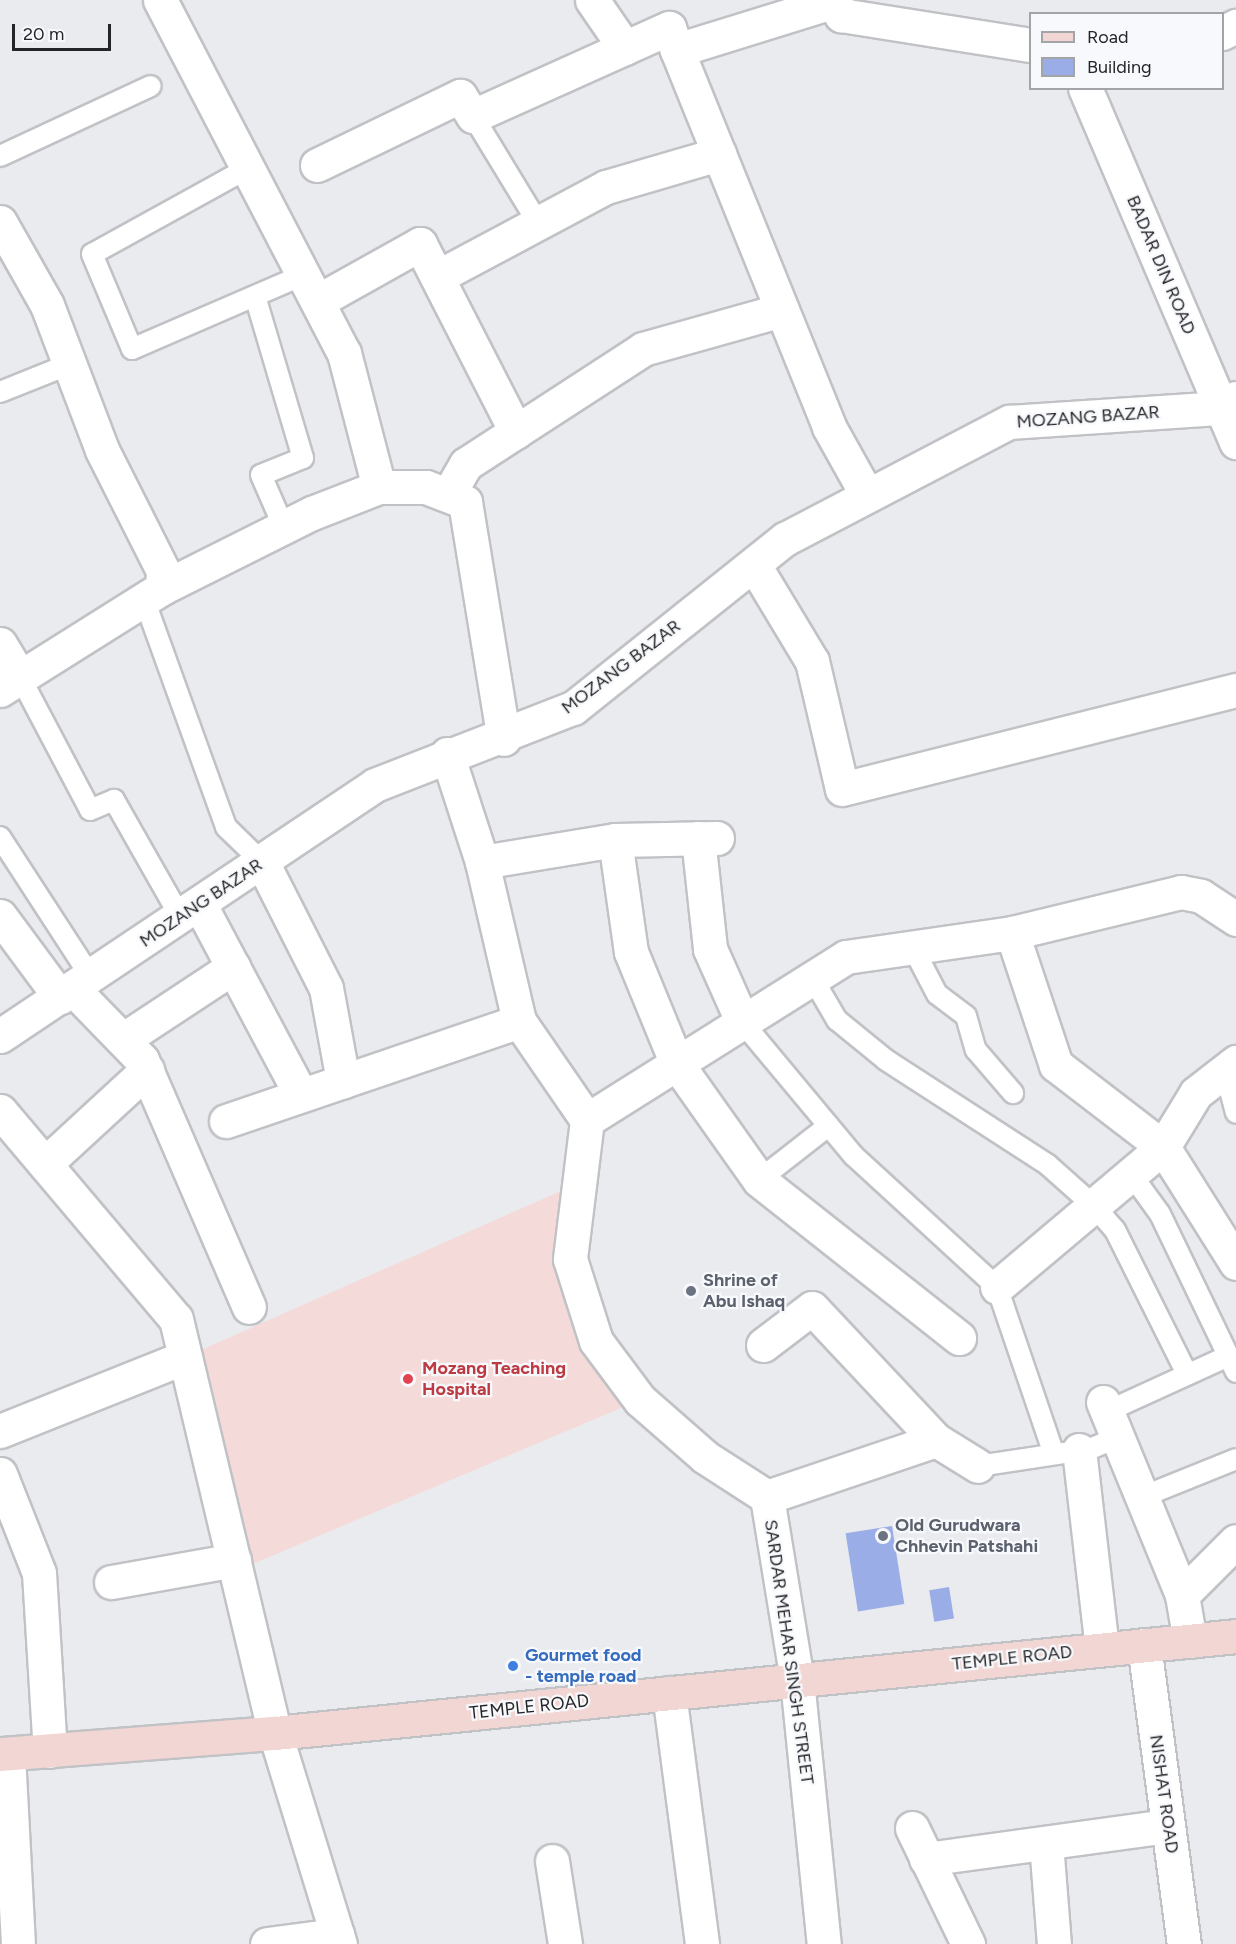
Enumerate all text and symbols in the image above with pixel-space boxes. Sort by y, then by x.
scale bar [15,12,114,50]
legend [1029,12,1224,90]
text: 20 m [23,23,64,45]
text: Road [1087,26,1128,48]
text: Building [1087,56,1152,78]
street label: BADAR DIN ROAD [1122,192,1200,338]
street label: MOZANG BAZAR [1016,401,1160,433]
street label: MOZANG BAZAR [557,615,685,719]
street label: MOZANG BAZAR [136,854,266,952]
place label: Shrine of Abu Ishaq [703,1270,785,1312]
marker: Shrine of Abu Ishaq [684,1284,698,1298]
place label: Mozang Teaching Hospital [422,1358,566,1400]
marker: Mozang Teaching Hospital [399,1370,417,1388]
place label: Old Gurudwara Chhevin Patshahi [895,1515,1038,1558]
street label: SARDAR MEHAR SINGH STREET [760,1518,818,1786]
marker: Old Gurudwara Chhevin Patshahi [876,1529,890,1543]
street label: TEMPLE ROAD [951,1641,1073,1675]
place label: Gourmet food - temple road [525,1645,642,1688]
marker: Gourmet food - temple road [506,1659,520,1673]
street label: TEMPLE ROAD [468,1690,590,1724]
street label: NISHAT ROAD [1145,1733,1183,1855]

